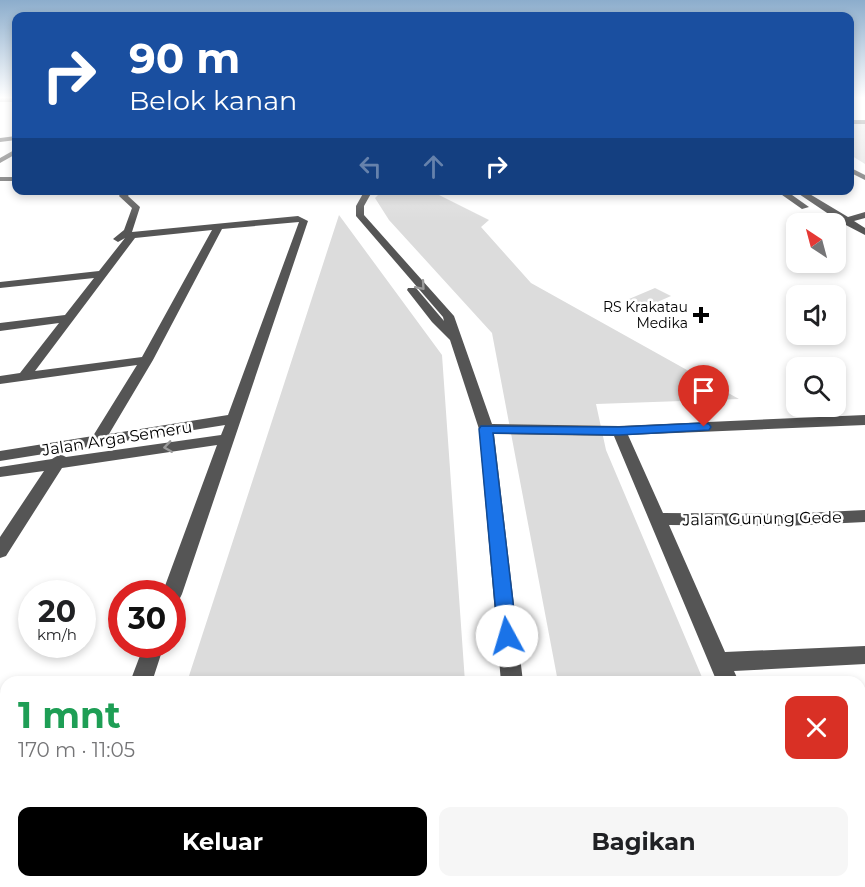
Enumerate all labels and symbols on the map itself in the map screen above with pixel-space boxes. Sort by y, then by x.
north arrow [786,213,846,273]
one-way arrow [414,279,425,290]
place label: RS Krakatau Medika [603,298,688,332]
marker: RS Krakatau Medika [692,306,710,324]
pin [678,365,729,427]
street label: Jalan Arga Semeru [40,417,194,460]
one-way arrow [163,441,173,453]
street label: Jalan Gunung Gede [681,508,842,529]
speed limit sign: 30 [108,580,186,658]
position arrow [475,604,539,668]

